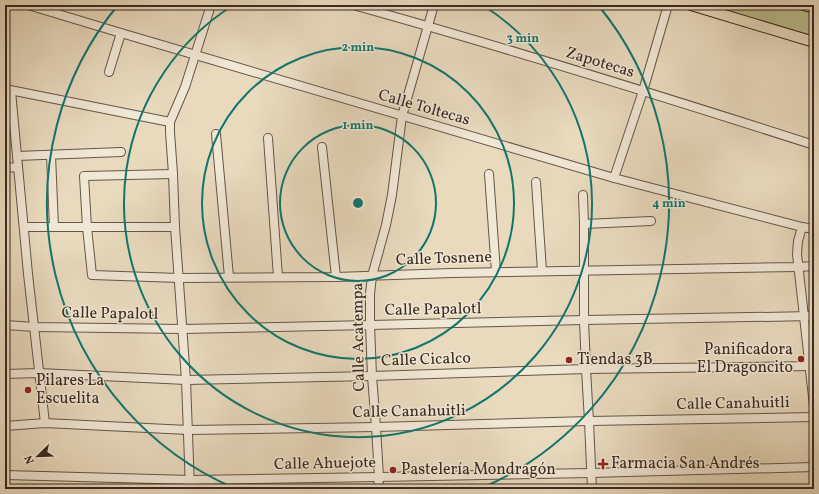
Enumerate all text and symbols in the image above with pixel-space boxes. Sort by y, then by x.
text: 3 min [507,31,539,47]
text: 2 min [342,40,374,56]
street label: Zapotecas [563,42,637,84]
street label: Calle Toltecas [375,84,473,132]
text: 1 min [343,118,374,134]
centre of rings [351,196,365,210]
text: 4 min [652,196,686,212]
street label: Calle Tosnene [396,246,492,272]
street label: Calle Acatempa [347,282,371,392]
street label: Calle Papalotl [384,298,482,322]
street label: Calle Papalotl [61,302,159,326]
place label: Panificadora El Dragoncito [697,339,793,379]
street label: Calle Cicalco [381,347,471,373]
place label: Tiendas 3B [577,349,653,371]
marker: Panificadora El Dragoncito [796,354,806,364]
marker: Tiendas 3B [564,355,574,365]
place label: Pilares La Escuelita [36,370,104,410]
marker: Pilares La Escuelita [23,385,33,395]
street label: Calle Canahuitli [676,392,790,416]
street label: Calle Canahuitli [352,400,466,424]
north arrow [18,436,58,476]
street label: Calle Ahuejote [274,452,376,476]
text: N [22,453,39,466]
place label: Farmacia San Andrés [611,453,760,475]
place label: Pastelería Mondragón [401,459,556,481]
marker: Farmacia San Andrés [598,459,608,469]
marker: Pastelería Mondragón [388,465,398,475]

